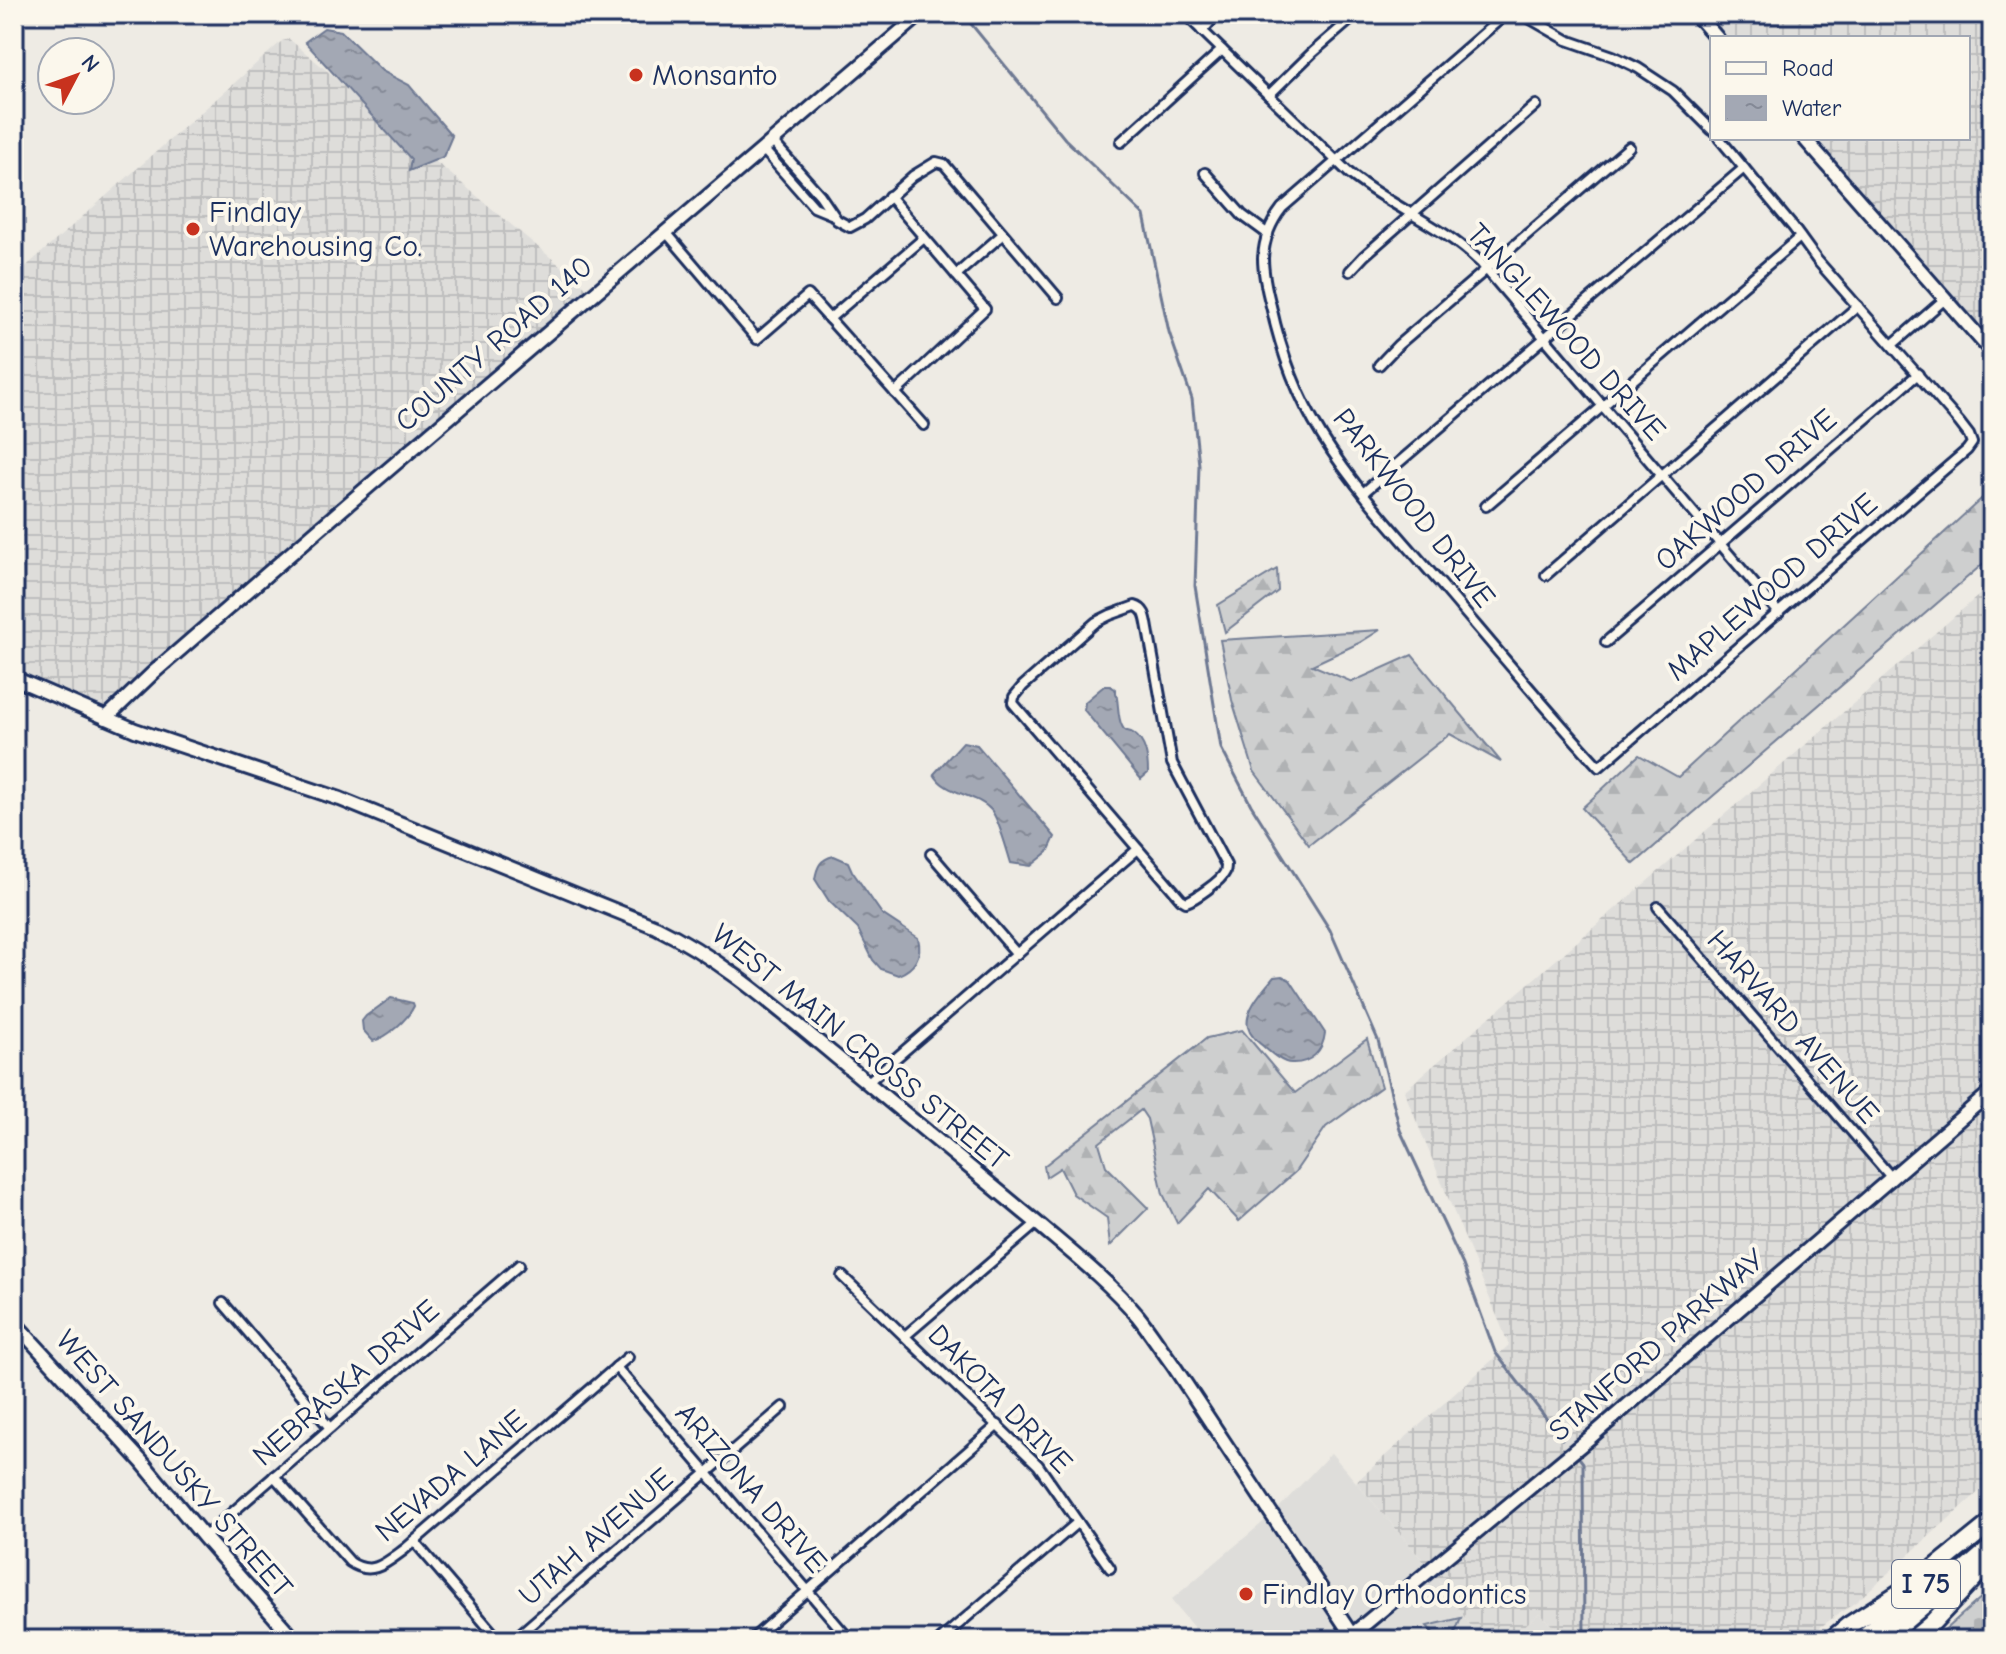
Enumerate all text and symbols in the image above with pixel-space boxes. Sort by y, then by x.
north arrow [36,36,116,116]
legend [1710,36,1970,140]
text: N [76,50,105,77]
text: Road [1782,54,1834,82]
place label: Monsanto [652,58,778,93]
marker: Monsanto [627,66,645,84]
text: Water [1782,94,1842,122]
place label: Findlay Warehousing Co. [209,195,422,264]
street label: TANGLEWOOD DRIVE [1459,216,1673,448]
marker: Findlay Warehousing Co. [184,220,202,238]
street label: COUNTY ROAD 140 [388,249,600,439]
street label: PARKWOOD DRIVE [1325,402,1503,614]
street label: OAKWOOD DRIVE [1648,402,1844,578]
street label: MAPLEWOOD DRIVE [1660,486,1884,688]
street label: WEST MAIN CROSS STREET [705,917,1015,1178]
street label: HARVARD AVENUE [1700,923,1886,1131]
street label: STANFORD PARKWAY [1542,1241,1772,1448]
street label: NEBRASKA DRIVE [246,1293,446,1473]
street label: DAKOTA DRIVE [920,1317,1080,1481]
street label: WEST SANDUSKY STREET [48,1323,300,1605]
street label: ARIZONA DRIVE [668,1396,834,1580]
street label: NEVADA LANE [368,1403,534,1549]
street label: UTAH AVENUE [512,1461,680,1613]
road number: I 75 [1892,1560,1960,1608]
place label: Findlay Orthodontics [1262,1577,1527,1612]
marker: Findlay Orthodontics [1237,1585,1255,1603]

